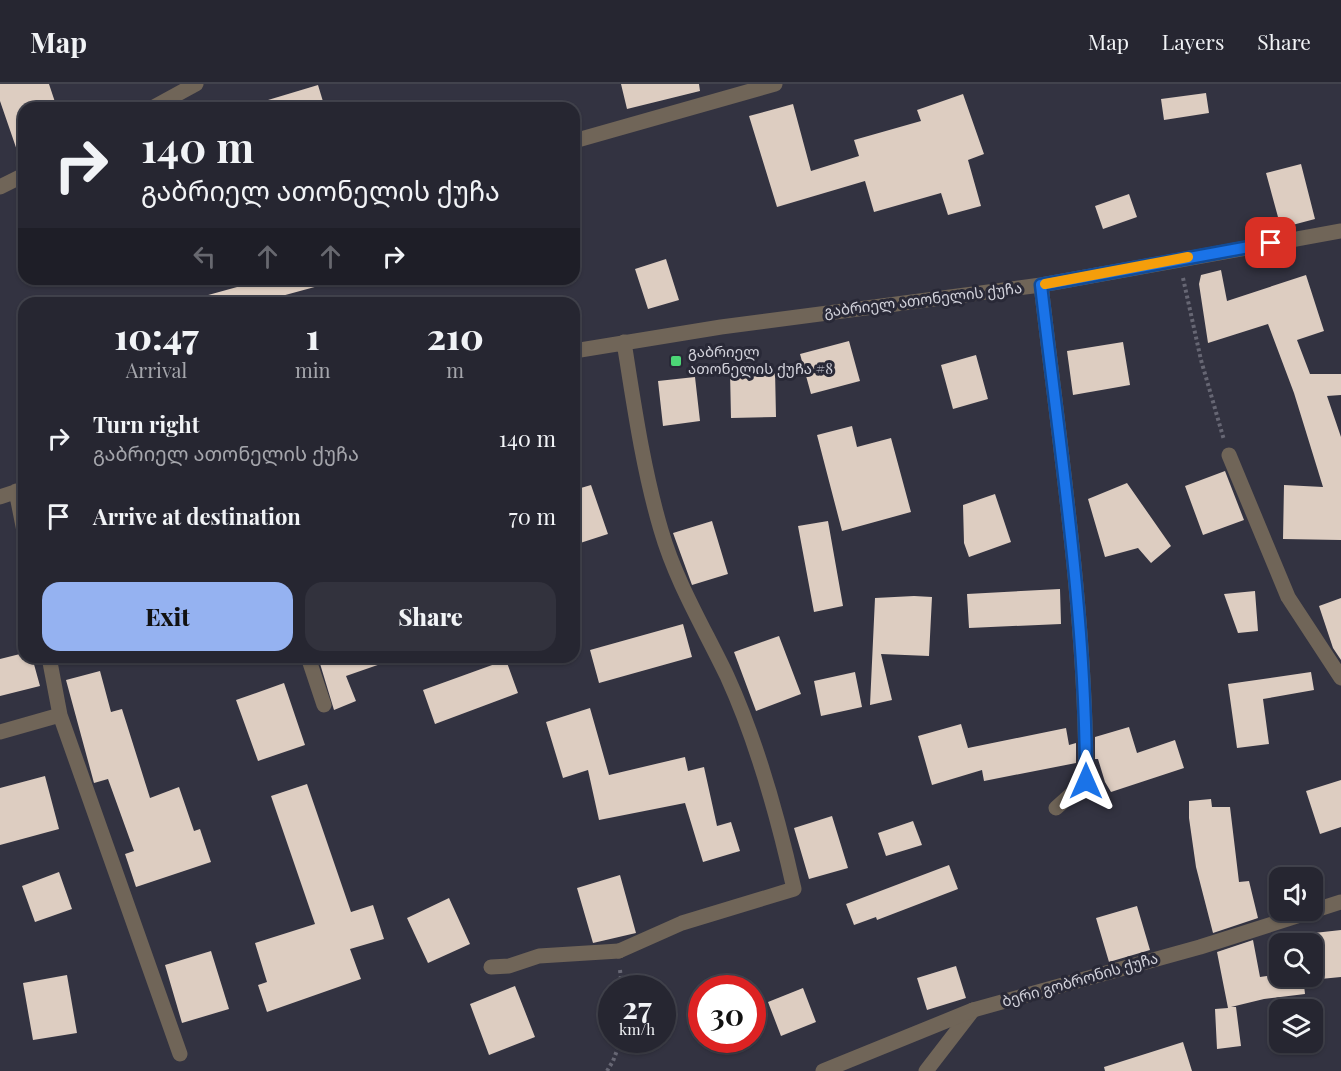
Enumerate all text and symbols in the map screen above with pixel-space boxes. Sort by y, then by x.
text: Map [30,23,87,60]
text: Map [1088,27,1129,55]
text: Layers [1162,27,1224,55]
text: Share [1257,27,1311,55]
text: 140 m [141,118,254,174]
icon: right [42,126,120,204]
text: გაბრიელ ათონელის ქუჩა [141,172,500,208]
pin [1245,217,1296,268]
icon: arrive [1254,226,1287,259]
icon: left [188,240,221,273]
icon: ahead [251,240,284,273]
icon: ahead [314,240,347,273]
icon: right [377,240,410,273]
street label: გაბრიელ ათონელის ქუჩა [823,277,1023,321]
text: 10:47 [114,311,199,359]
text: 1 [306,311,320,359]
text: 210 [427,311,484,359]
place label: გაბრიელ ათონელის ქუჩა #8 [688,341,833,378]
marker: გაბრიელ ათონელის ქუჩა #8 [669,354,683,368]
text: Arrival [126,356,187,383]
text: min [295,356,330,383]
text: m [446,356,464,383]
text: Turn right [93,409,199,439]
icon: right [42,422,75,455]
text: 140 m [499,423,556,453]
text: გაბრიელ ათონელის ქუჩა [93,439,359,466]
icon: arrive [42,500,75,533]
text: Arrive at destination [93,501,301,531]
text: 70 m [509,501,556,531]
button: Exit [42,582,293,651]
button: Share [305,582,556,651]
position arrow [1054,749,1118,813]
map controls [1269,867,1323,1053]
button: sound [1269,867,1323,921]
button: search [1269,933,1323,987]
street label: ბერი გობრონის ქუჩა [999,947,1160,1011]
speed limit sign: 30 [688,975,766,1053]
text: 27 [622,987,652,1027]
button: layers [1269,999,1323,1053]
text: km/h [619,1019,655,1039]

